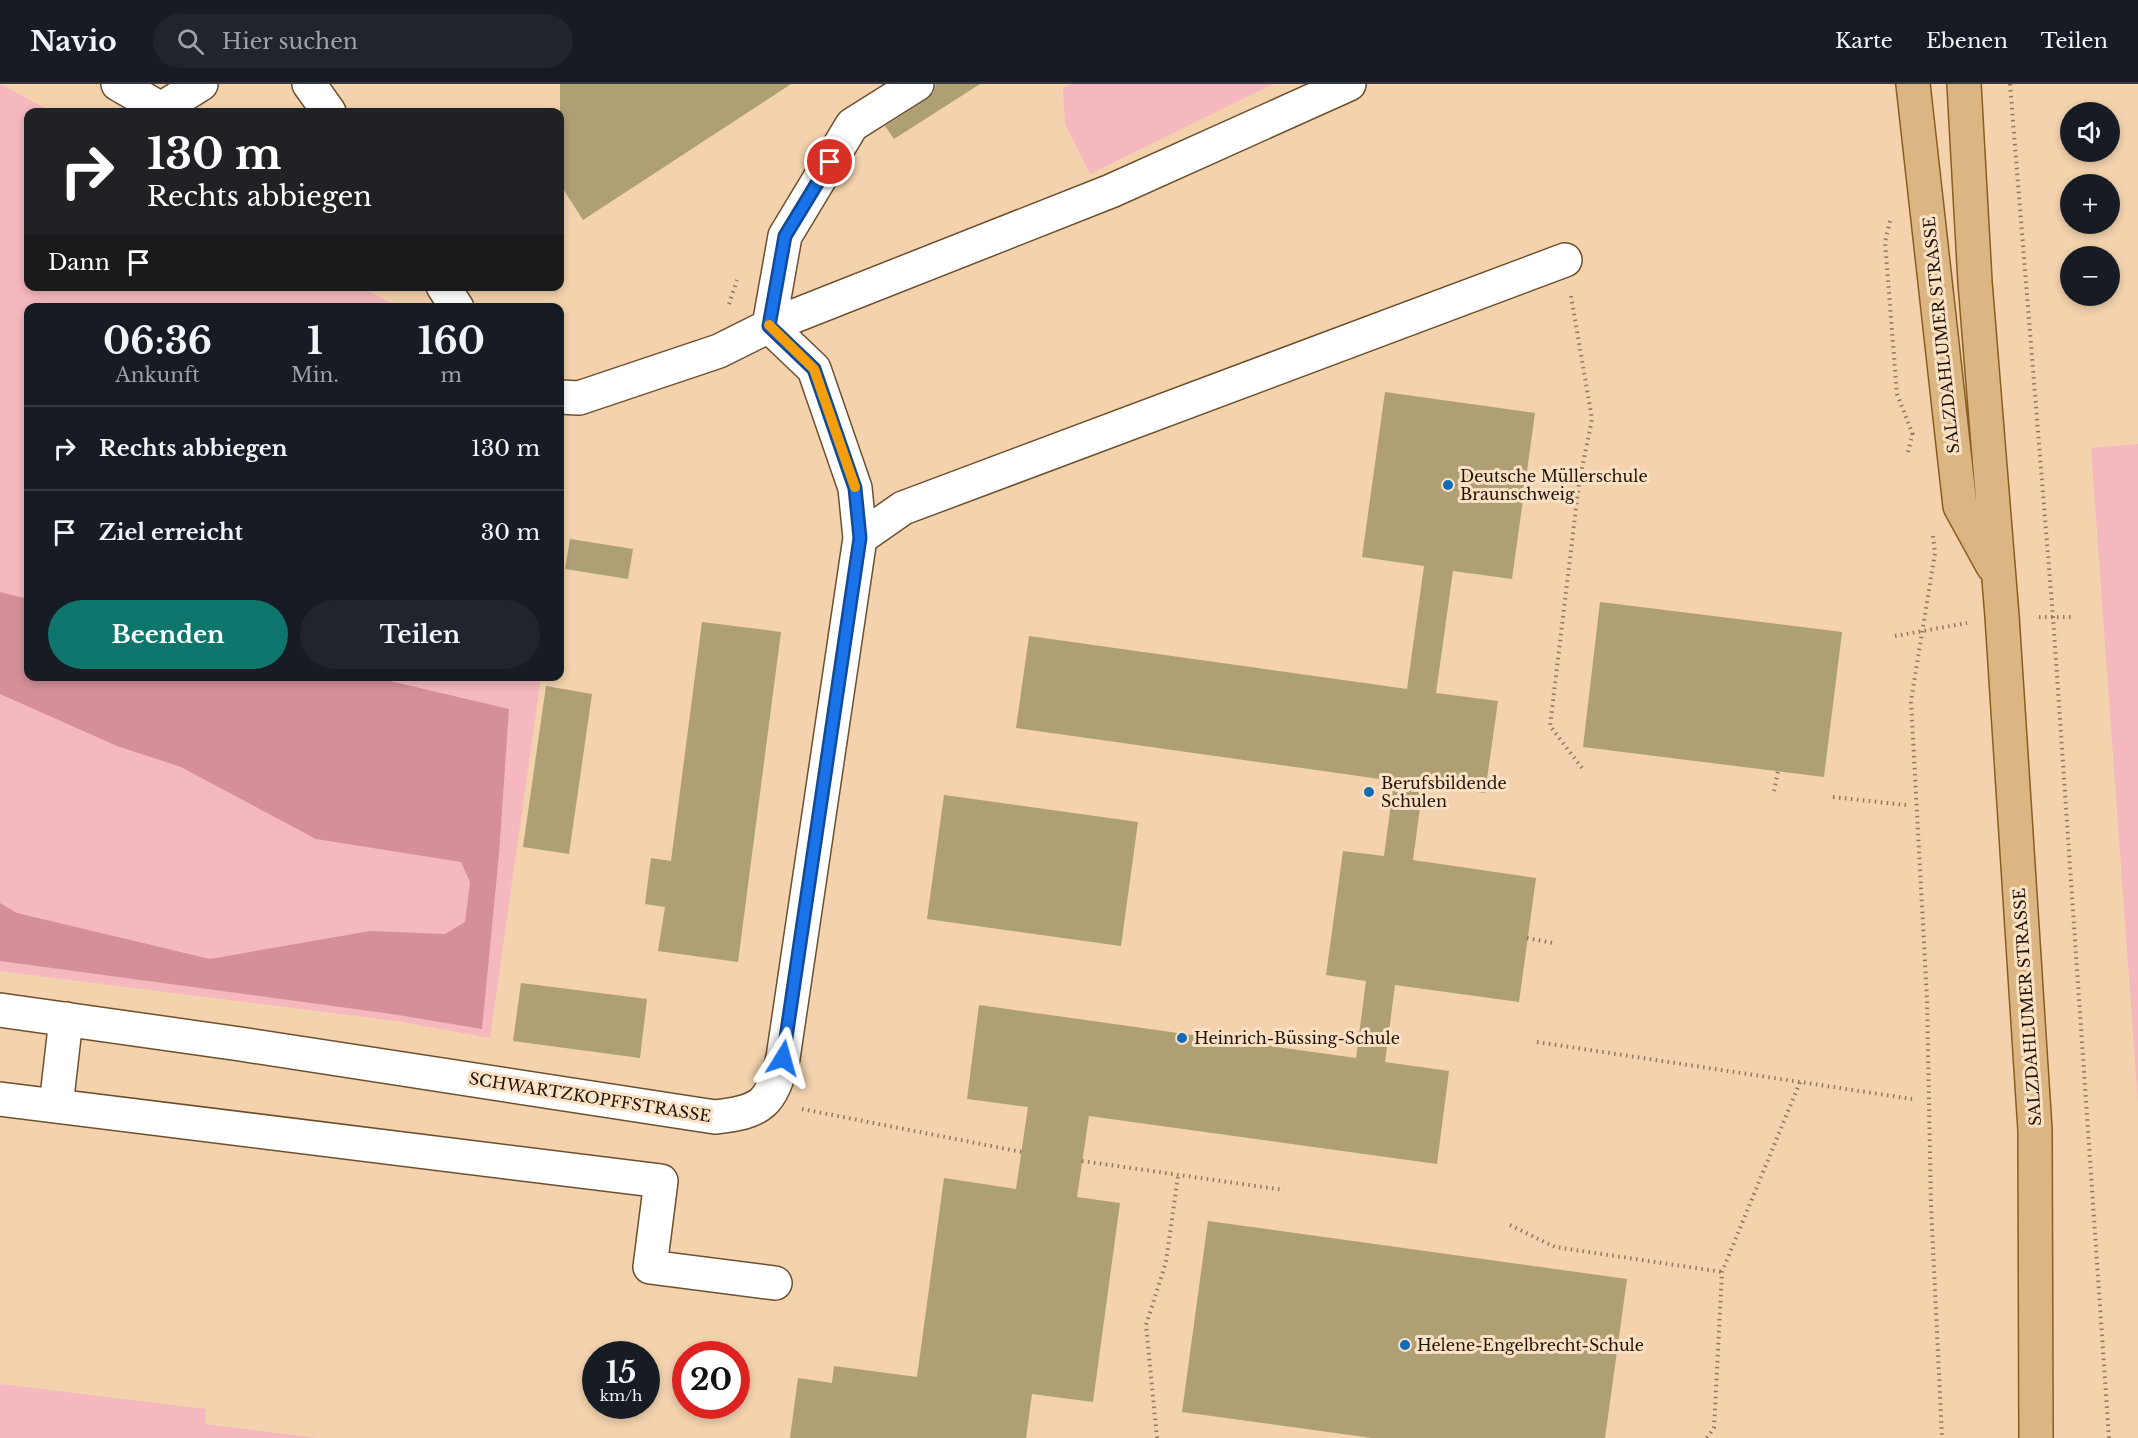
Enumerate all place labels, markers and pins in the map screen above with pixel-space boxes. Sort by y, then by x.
pin [804,136,855,187]
place label: Deutsche Müllerschule Braunschweig [1460,466,1648,504]
marker: Deutsche Müllerschule Braunschweig [1441,478,1455,492]
place label: Berufsbildende Schulen [1381,773,1507,811]
marker: Berufsbildende Schulen [1362,785,1376,799]
place label: Heinrich-Büssing-Schule [1194,1028,1400,1048]
marker: Heinrich-Büssing-Schule [1175,1031,1189,1045]
place label: Helene-Engelbrecht-Schule [1417,1335,1644,1355]
marker: Helene-Engelbrecht-Schule [1398,1338,1412,1352]

